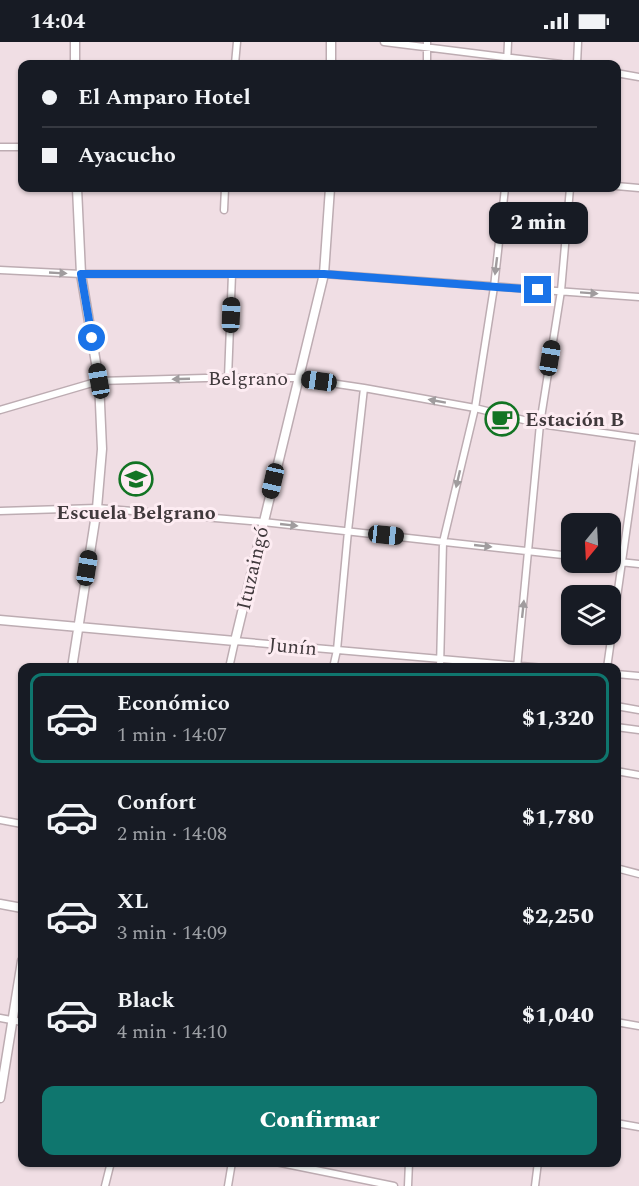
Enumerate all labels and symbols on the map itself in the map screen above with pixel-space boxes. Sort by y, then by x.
callout: 2 min [488,203,588,245]
one-way arrow [491,257,501,276]
one-way arrow [49,268,68,277]
route end [524,276,551,303]
one-way arrow [579,289,598,298]
car [221,297,241,333]
route start [78,324,105,351]
car [538,339,562,377]
car [87,362,111,400]
street label: Belgrano [208,364,288,394]
car [300,370,338,392]
one-way arrow [171,374,190,383]
one-way arrow [427,396,446,405]
cafe icon: Estación B [484,401,520,437]
place label: Estación B [525,405,624,435]
school or university icon: Escuela Belgrano [118,461,154,497]
car [260,461,286,501]
one-way arrow [453,470,462,489]
place label: Escuela Belgrano [56,498,216,528]
north arrow [561,513,621,573]
one-way arrow [279,520,298,530]
street label: Ituzaingó [229,524,277,613]
car [367,524,405,546]
one-way arrow [473,541,492,551]
car [75,549,99,587]
one-way arrow [518,600,528,619]
street label: Junín [268,630,318,664]

